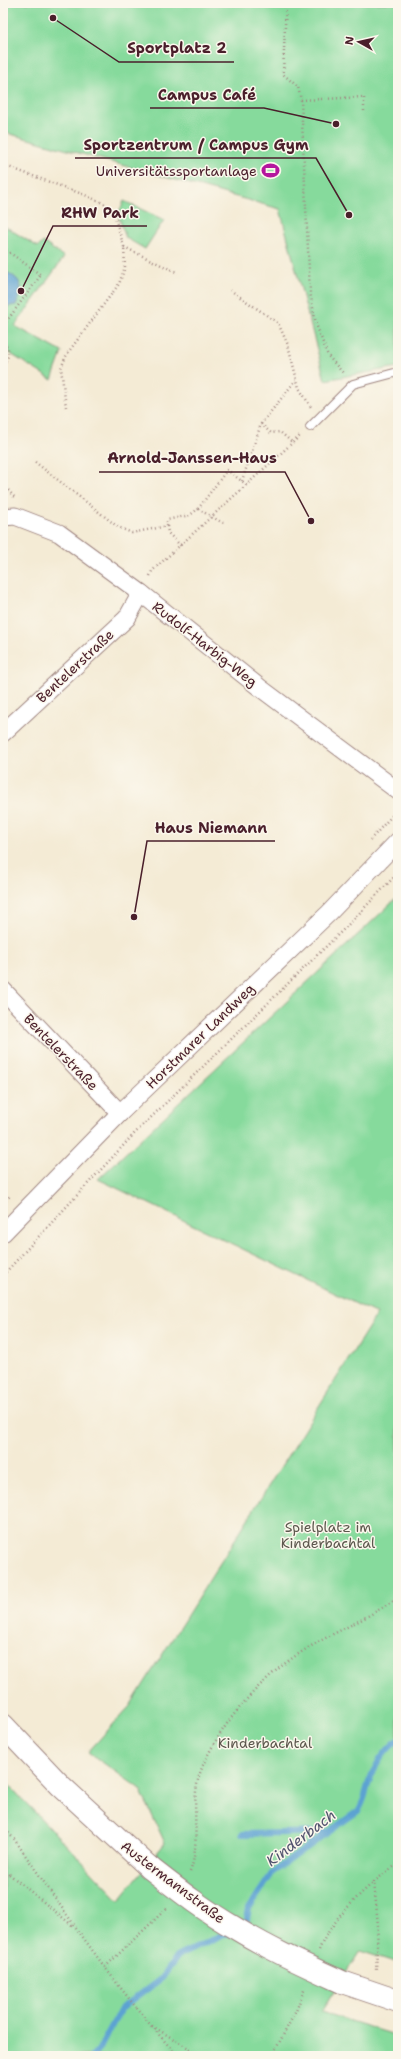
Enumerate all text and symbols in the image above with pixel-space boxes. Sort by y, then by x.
north arrow [339,22,379,62]
callout: Sportplatz 2 [119,35,234,62]
text: N [342,35,358,46]
text: Sportplatz 2 [127,38,227,58]
callout: Campus Café [150,81,264,108]
text: Campus Café [158,85,256,105]
callout: Sportzentrum / Campus Gym [75,131,316,158]
text: Sportzentrum / Campus Gym [83,135,309,155]
sports icon: Universitätssportanlage [260,161,280,181]
place label: Universitätssportanlage [96,162,257,180]
callout: RHW Park [53,199,147,226]
text: RHW Park [61,203,139,223]
callout: Arnold-Janssen-Haus [99,445,285,472]
text: Arnold-Janssen-Haus [107,448,277,468]
street label: Rudolf-Harbig-Weg [149,597,261,691]
street label: Bentelerstraße [32,625,118,707]
callout: Haus Niemann [147,814,275,841]
text: Haus Niemann [155,818,267,838]
street label: Horstmarer Landweg [142,979,258,1093]
street label: Bentelerstraße [20,1010,102,1094]
park label: Spielplatz im Kinderbachtal [281,1518,376,1552]
park label: Kinderbachtal [218,1734,313,1752]
water label: Kinderbach [262,1805,340,1871]
street label: Austermannstraße [117,1837,229,1927]

